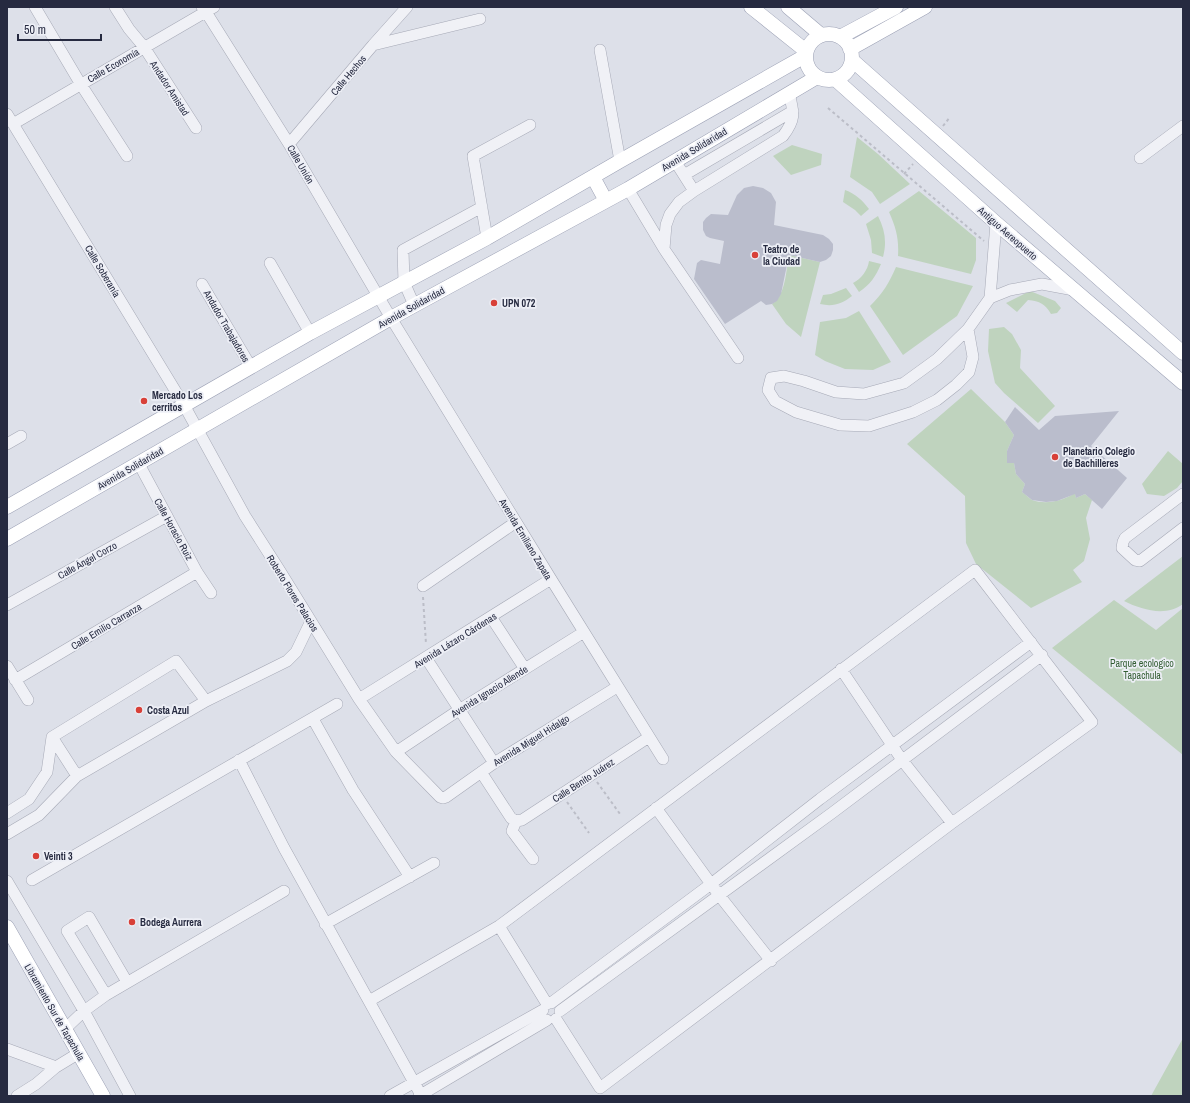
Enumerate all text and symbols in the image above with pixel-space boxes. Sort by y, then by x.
scale bar [18,16,101,42]
text: 50 m [24,22,46,38]
street label: Calle Economía [85,45,142,86]
street label: Calle Hechos [328,52,369,98]
street label: Andador Amistad [146,58,192,118]
street label: Avenida Solidaridad [658,125,729,175]
street label: Calle Unión [284,142,317,186]
street label: Antiguo Aereopuerto [974,203,1041,263]
street label: Calle Soberanía [82,243,124,300]
place label: Teatro de la Ciudad [763,243,800,268]
marker: Teatro de la Ciudad [750,250,760,260]
street label: Avenida Solidaridad [375,284,447,332]
street label: Andador Trabajadores [200,287,252,365]
place label: UPN 072 [502,297,536,310]
marker: UPN 072 [489,298,499,308]
place label: Mercado Los cerritos [152,389,203,414]
marker: Mercado Los cerritos [139,396,149,406]
street label: Avenida Solidaridad [94,444,166,493]
place label: Planetario Colegio de Bachilleres [1063,445,1135,470]
marker: Planetario Colegio de Bachilleres [1050,452,1060,462]
street label: Avenida Emiliano Zapata [496,495,555,583]
street label: Calle Horacio Ruiz [151,496,196,562]
street label: Calle Ángel Corzo [55,539,119,582]
street label: Roberto Flores Palacios [264,553,321,634]
street label: Calle Emilio Carranza [69,600,144,653]
street label: Avenida Lázaro Cárdenas [411,610,499,672]
park label: Parque ecologico Tapachula [1110,657,1174,682]
street label: Avenida Ignacio Allende [448,662,531,721]
place label: Costa Azul [147,704,189,717]
marker: Costa Azul [134,705,144,715]
street label: Avenida Miguel Hidalgo [490,712,572,770]
street label: Calle Benito Juárez [550,755,617,805]
place label: Veinti 3 [44,850,73,863]
marker: Veinti 3 [31,851,41,861]
place label: Bodega Aurrera [140,916,202,929]
marker: Bodega Aurrera [127,917,137,927]
street label: Libramiento Sur de Tapachula [21,961,88,1063]

